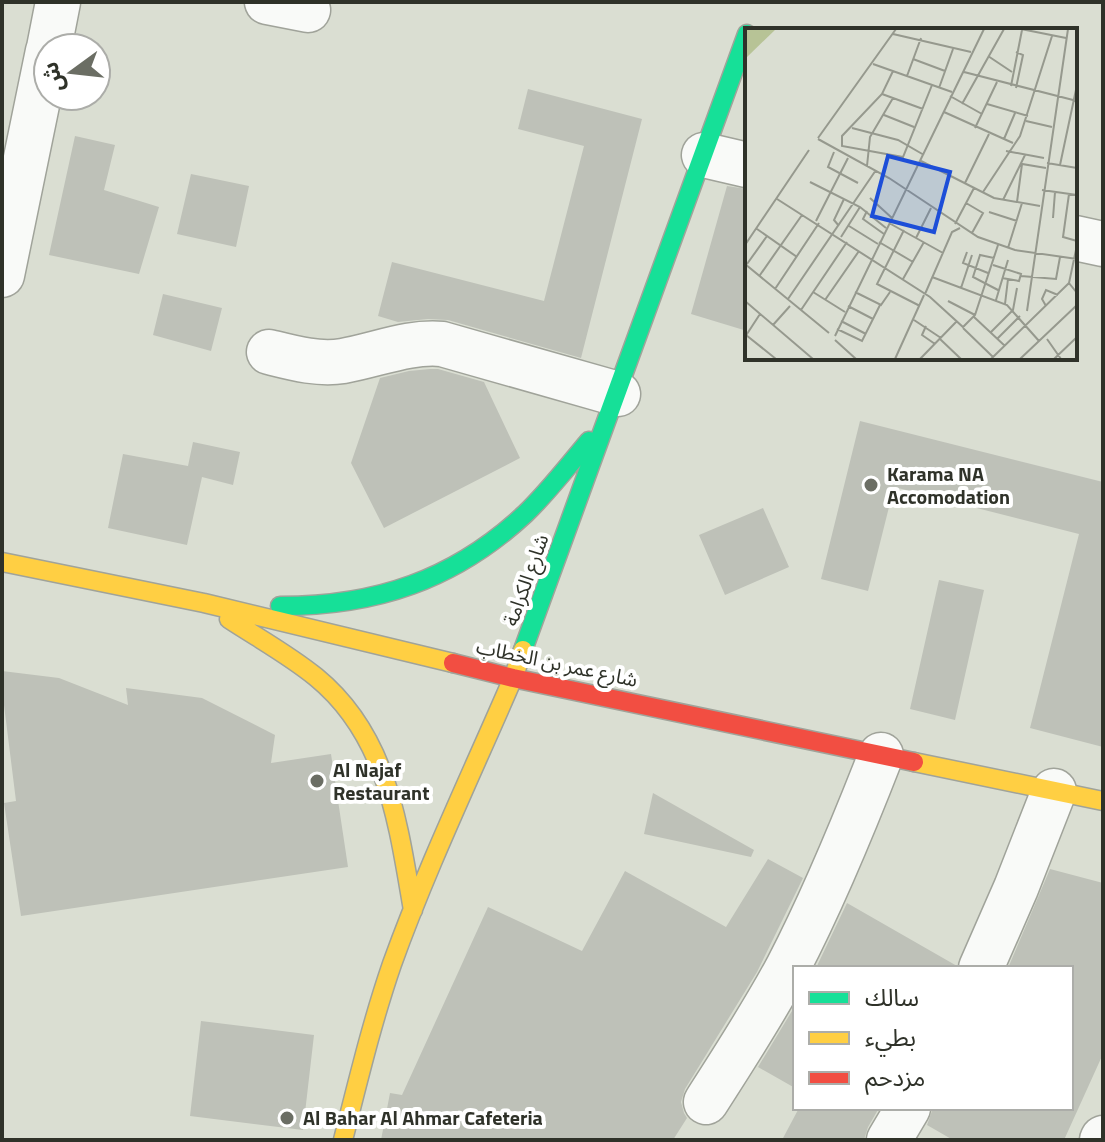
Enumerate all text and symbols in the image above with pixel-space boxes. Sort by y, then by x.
inset map [745,28,1077,360]
north arrow [32,32,112,112]
text: ش [32,58,73,96]
place label: Karama NA Accomodation [887,458,1010,512]
marker: Karama NA Accomodation [862,476,880,494]
street label: شارع الكرامة [495,529,556,630]
street label: شارع عمر بن الخطاب [474,630,641,695]
place label: Al Najaf Restaurant [333,754,429,808]
marker: Al Najaf Restaurant [308,772,326,790]
legend [793,966,1073,1110]
text: سالك [865,979,919,1015]
text: بطيء [865,1019,916,1057]
text: مزدحم [865,1059,925,1095]
place label: Al Bahar Al Ahmar Cafeteria [303,1102,543,1133]
marker: Al Bahar Al Ahmar Cafeteria [278,1109,296,1127]

